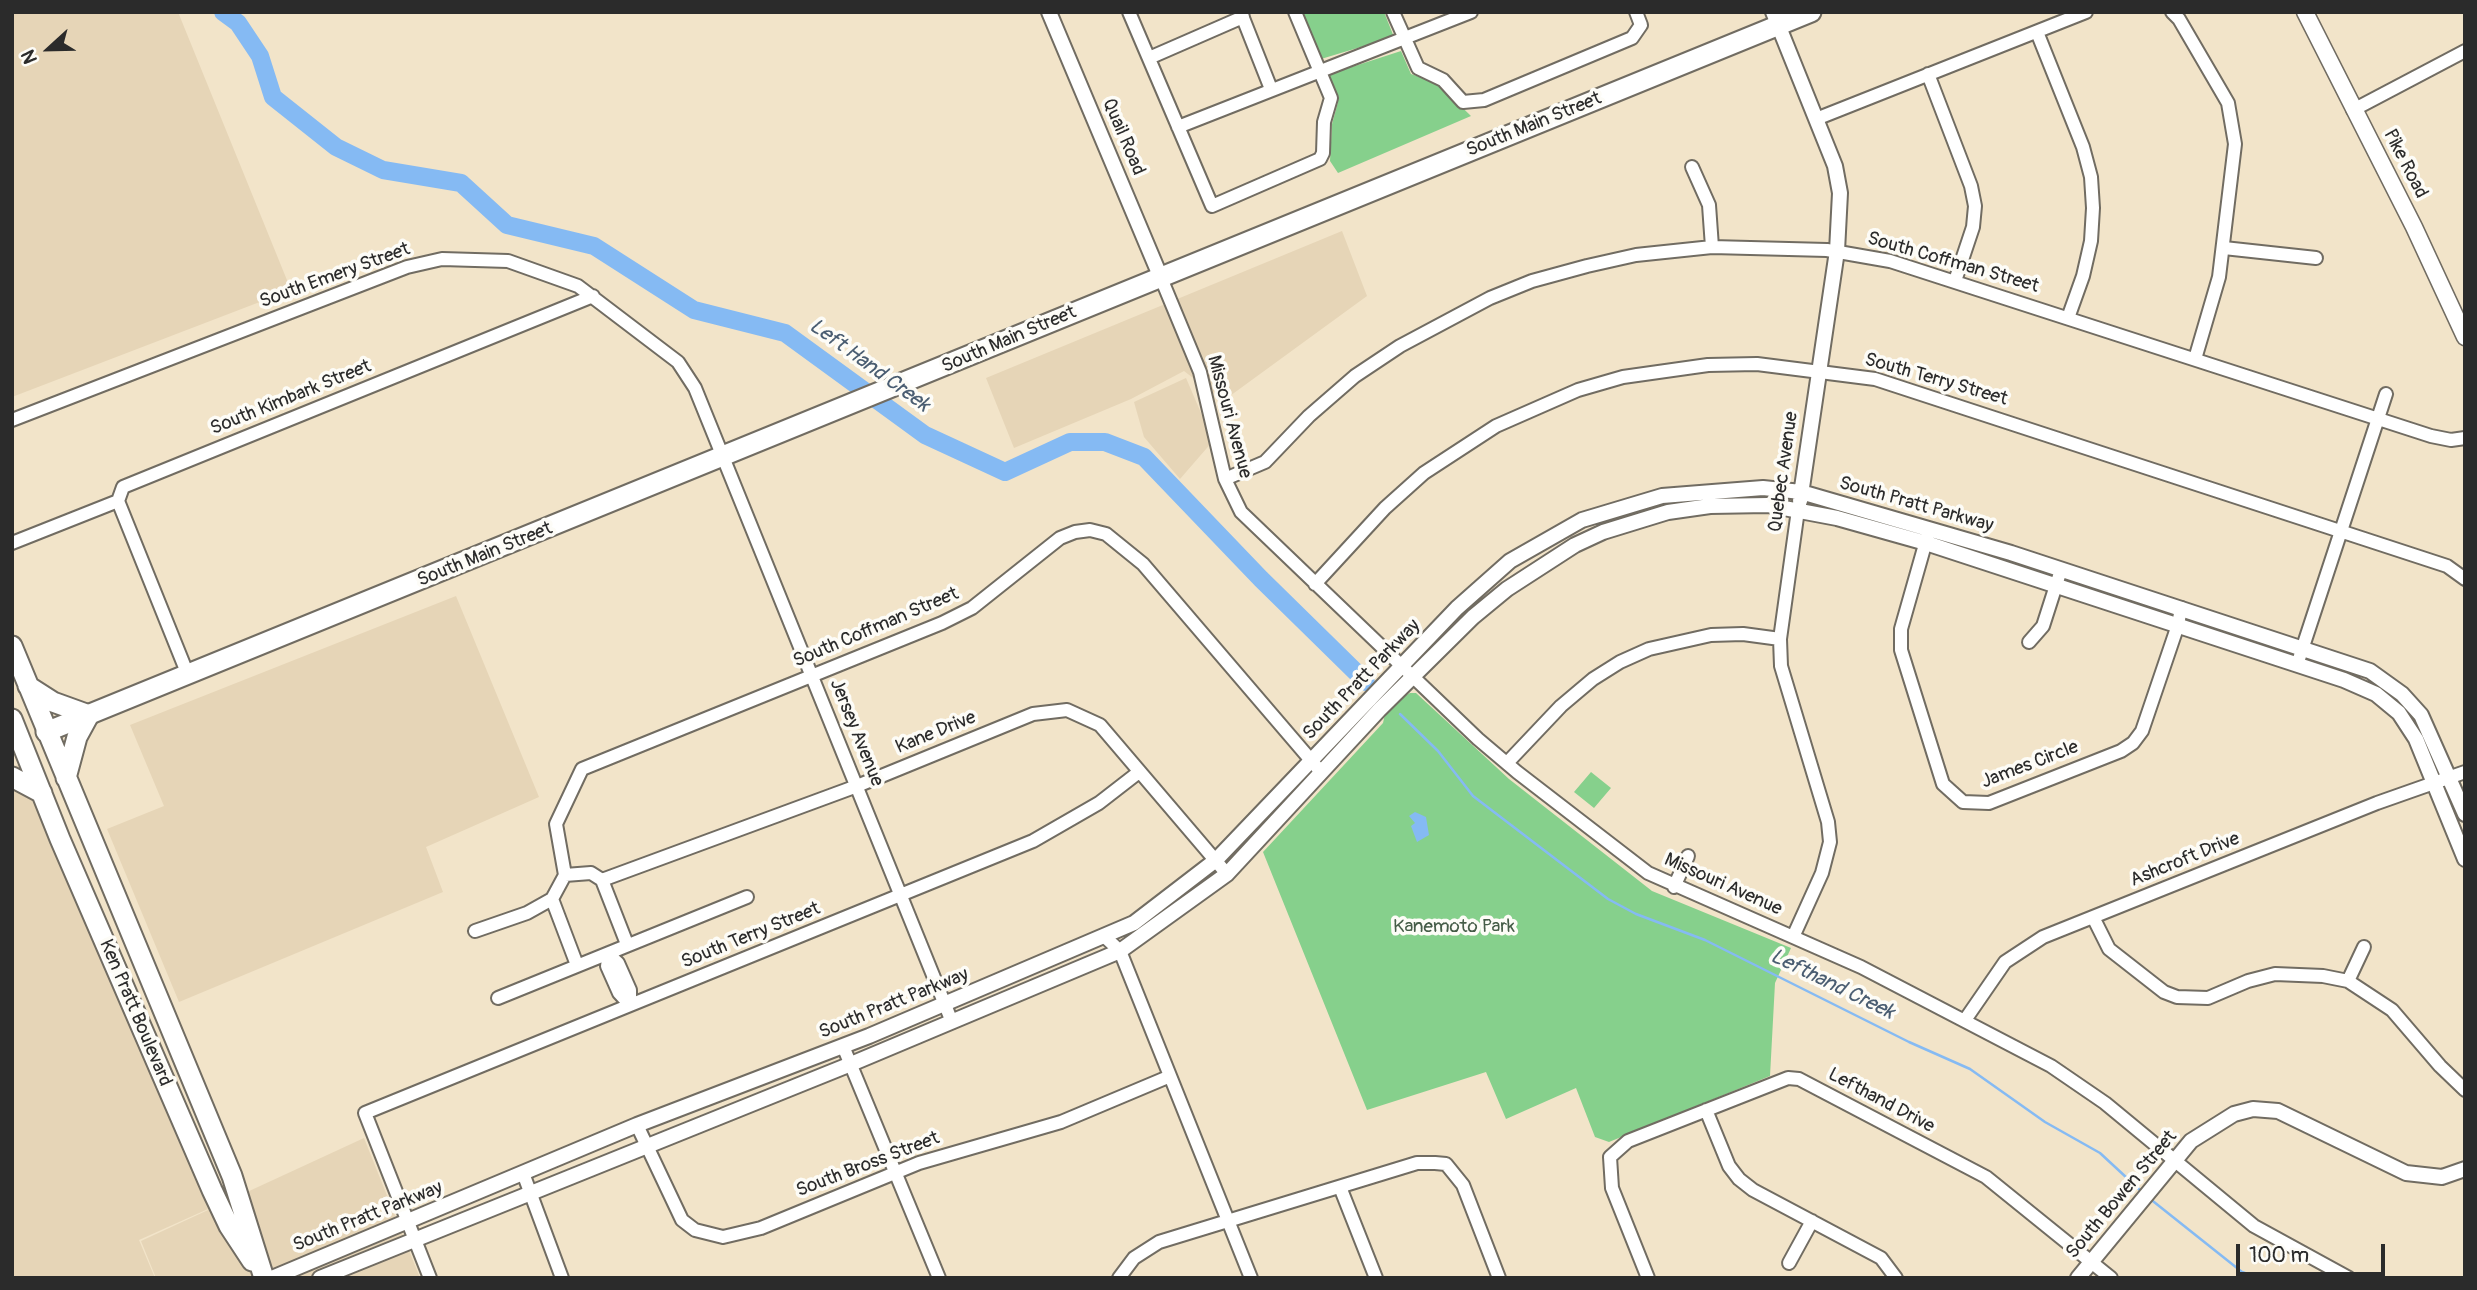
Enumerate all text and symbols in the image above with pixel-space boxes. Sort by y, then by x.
north arrow [14,14,84,84]
text: N [16,46,43,67]
street label: South Main Street [1463,88,1605,162]
street label: Quail Road [1097,95,1149,179]
street label: Pike Road [2378,126,2432,202]
street label: South Coffman Street [1865,228,2041,298]
street label: South Emery Street [257,238,413,314]
street label: South Main Street [938,301,1080,379]
water label: Left Hand Creek [804,314,934,418]
street label: South Terry Street [1862,349,2010,411]
street label: Missouri Avenue [1202,353,1256,481]
street label: South Kimbark Street [207,355,375,441]
street label: Quebec Avenue [1764,410,1804,534]
street label: South Pratt Parkway [1836,472,1996,538]
street label: South Main Street [414,518,556,592]
street label: South Coffman Street [790,583,962,673]
street label: South Pratt Parkway [1299,615,1425,745]
street label: Jersey Avenue [824,676,888,790]
street label: Kane Drive [893,707,979,759]
street label: James Circle [1978,736,2082,794]
street label: Ashcroft Drive [2127,828,2243,892]
street label: Missouri Avenue [1661,849,1785,921]
street label: South Terry Street [678,898,824,974]
park label: Kanemoto Park [1393,916,1515,938]
street label: Ken Pratt Boulevard [94,936,176,1090]
water label: Lefthand Creek [1766,944,1898,1026]
street label: South Pratt Parkway [816,964,972,1044]
street label: Lefthand Drive [1824,1063,1938,1139]
street label: South Bowen Street [2062,1126,2182,1264]
street label: South Bross Street [793,1127,943,1203]
street label: South Pratt Parkway [290,1177,446,1257]
scale bar [2239,1230,2388,1274]
text: 100 m [2249,1242,2309,1269]

